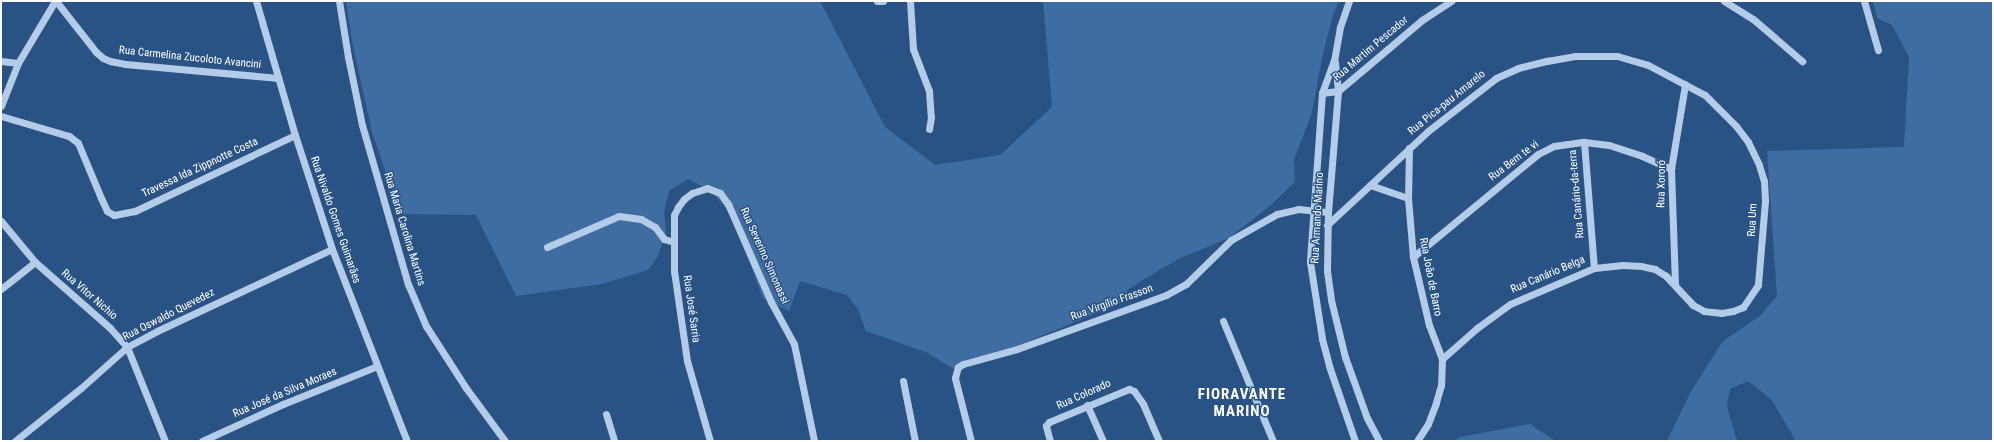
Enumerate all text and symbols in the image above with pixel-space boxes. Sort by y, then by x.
street label: Rua Martim Pescador [1331,14,1411,84]
street label: Rua Carmelina Zucoloto Avancini [118,44,262,72]
street label: Rua Pica-pau Amarelo [1406,68,1488,138]
street label: Travessa Ida Zippnotte Costa [140,135,260,201]
street label: Rua Bem te vi [1486,138,1542,184]
street label: Rua Canário-da-terra [1567,149,1587,239]
street label: Rua Nivaldo Gomes Guimarães [307,155,363,285]
street label: Rua Xororó [1655,160,1669,208]
street label: Rua Maria Carolina Martins [380,171,428,287]
street label: Rua Armando Marino [1309,172,1327,264]
street label: Rua Um [1746,203,1760,237]
street label: Rua Severino Simonassi [737,206,791,306]
street label: Rua João de Barro [1416,237,1444,317]
street label: Rua Canário Belga [1509,253,1587,297]
street label: Rua Vitor Nichio [58,267,120,323]
street label: Rua José Sarria [680,274,702,344]
street label: Rua Virgílio Frasson [1069,282,1155,324]
street label: Rua Oswaldo Quevedez [121,286,217,344]
street label: Rua José da Silva Moraes [231,365,339,421]
street label: Rua Colorado [1055,377,1113,413]
district label: FIORAVANTE MARINO [1198,385,1286,420]

